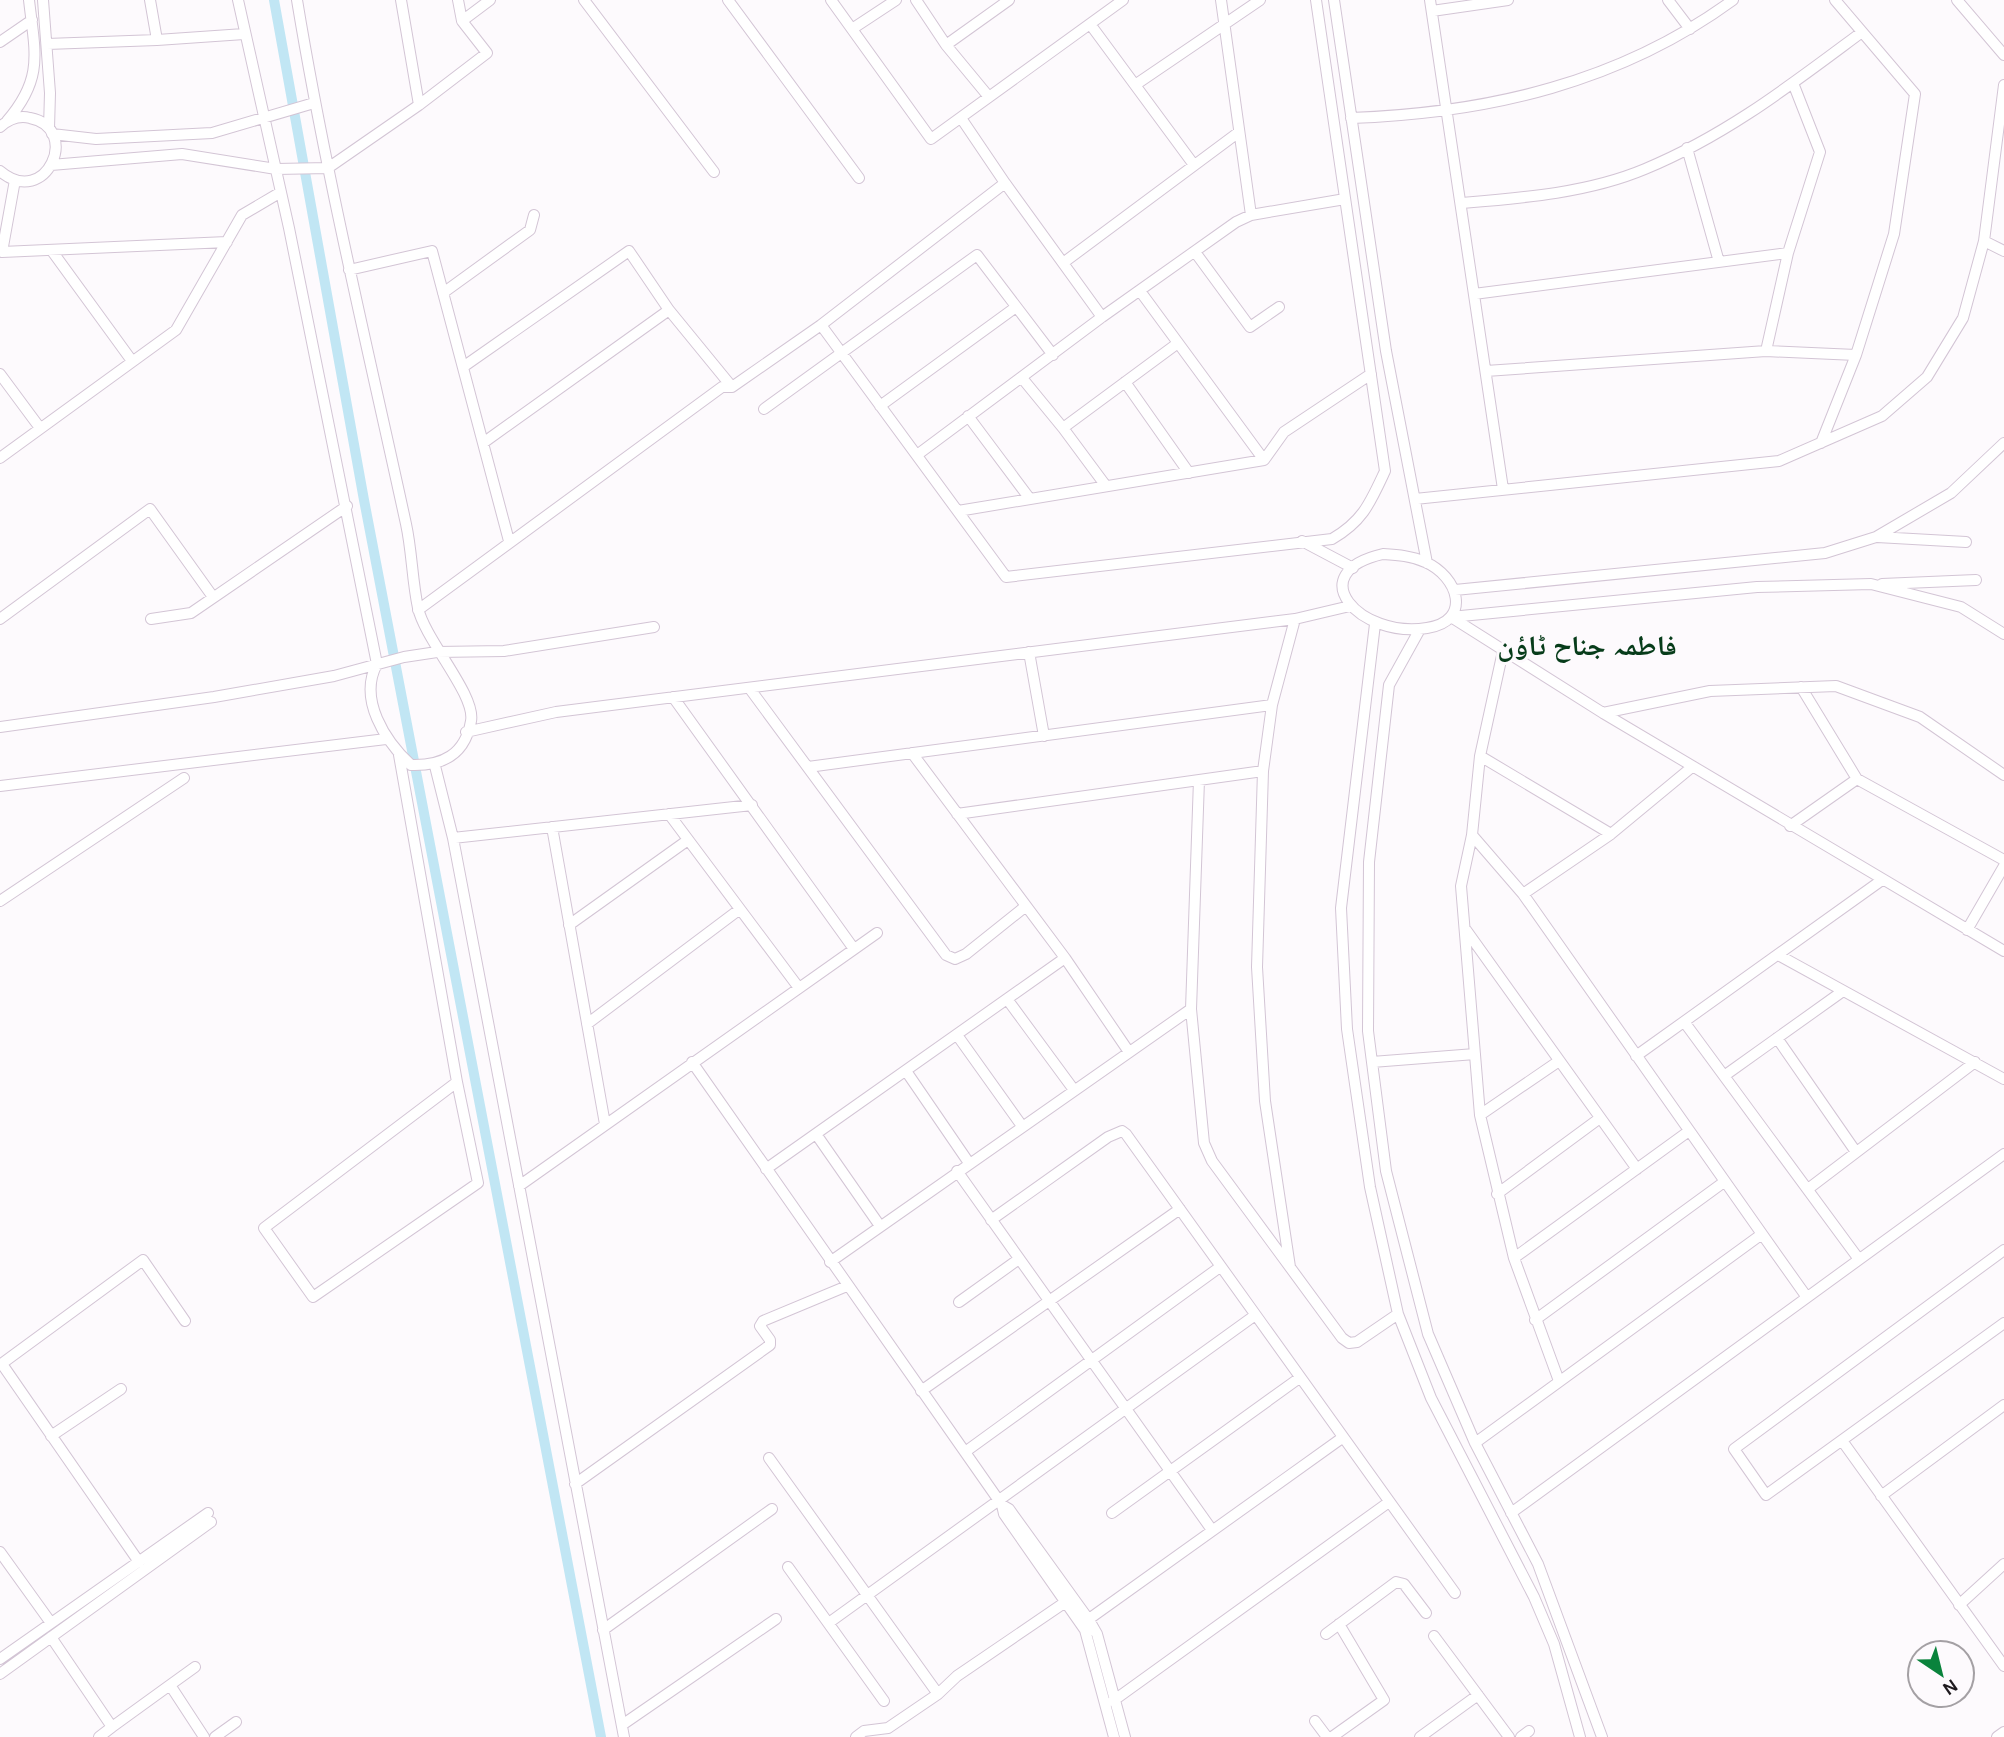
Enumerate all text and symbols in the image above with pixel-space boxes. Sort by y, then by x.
district label: فاطمہ جناح ٹاؤن [1497,629,1677,663]
north arrow [1906,1639,1976,1709]
text: N [1938,1674,1962,1700]

